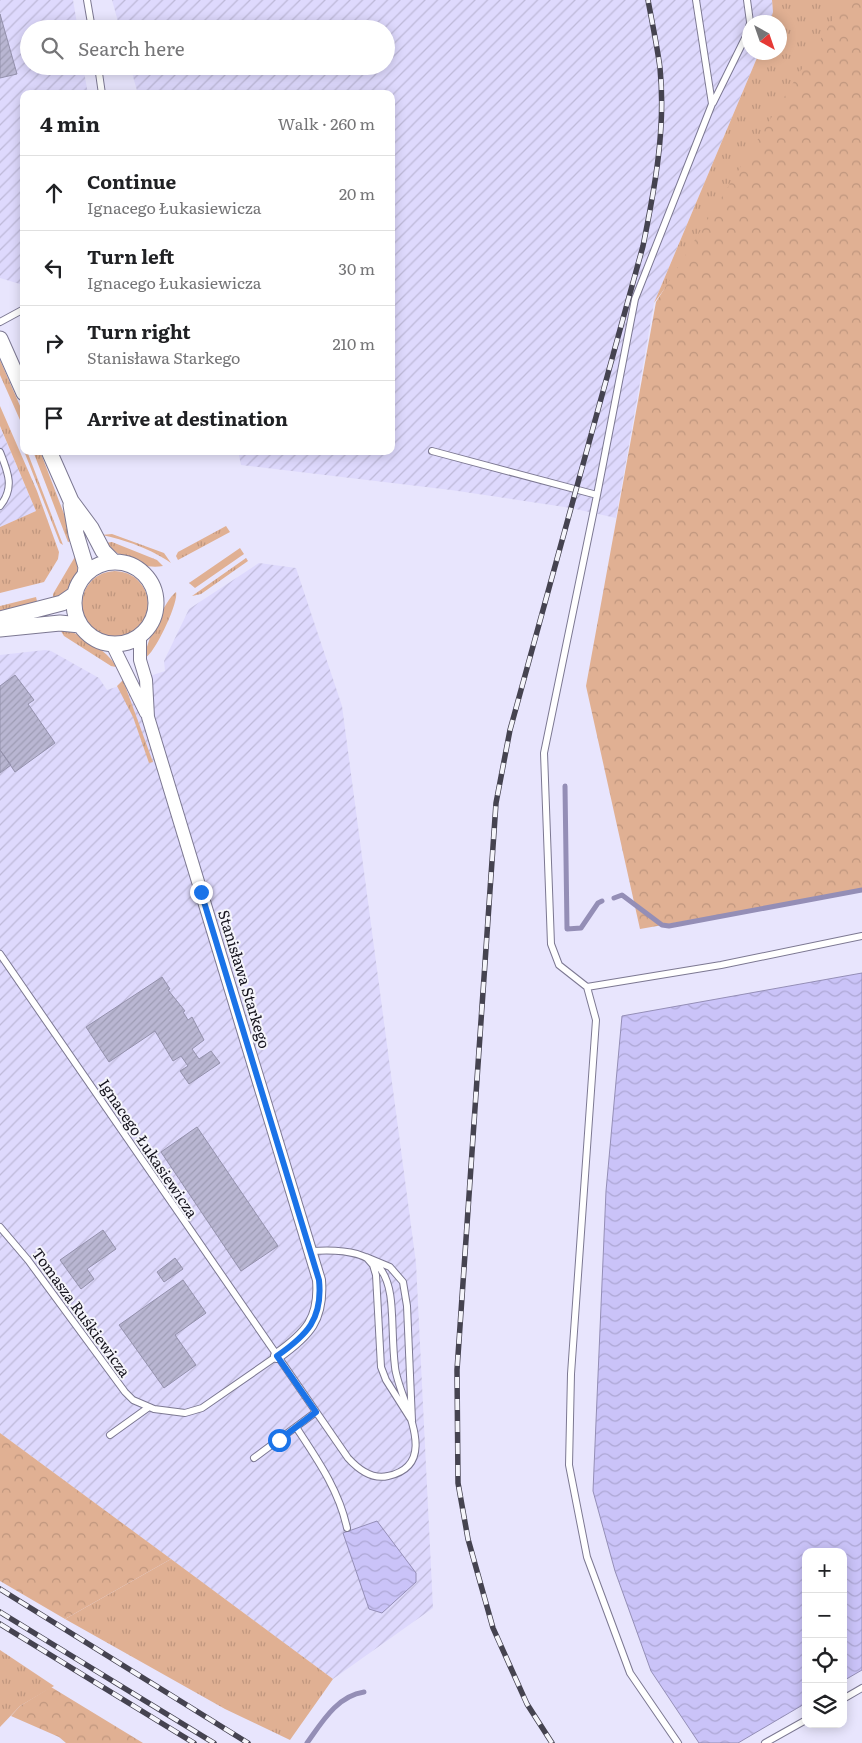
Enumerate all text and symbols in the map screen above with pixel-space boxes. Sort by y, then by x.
north arrow [742,15,787,60]
search box [20,20,395,75]
icon: search [38,34,66,62]
text: Search here [78,34,185,62]
text: 4 min [40,107,100,138]
text: Walk · 260 m [278,111,375,135]
text: Continue [87,167,176,195]
icon: ahead [40,179,68,207]
text: 20 m [339,181,375,205]
text: Ignacego Łukasiewicza [87,195,261,219]
text: Turn left [87,242,174,270]
icon: left [40,254,68,282]
text: 30 m [338,256,375,280]
text: Ignacego Łukasiewicza [87,270,261,294]
text: Turn right [87,317,191,345]
icon: right [40,329,68,357]
text: 210 m [332,331,375,355]
text: Stanisława Starkego [87,345,240,369]
icon: arrive [40,404,68,432]
text: Arrive at destination [87,404,288,432]
route end [190,881,213,904]
street label: Stanisława Starkego [213,907,277,1051]
street label: Ignacego Łukasiewicza [94,1074,205,1223]
street label: Tomasza Ruśkiewicza [27,1242,137,1382]
route start [268,1429,291,1452]
map controls [802,1548,847,1728]
button: + [802,1548,847,1593]
button: − [802,1593,847,1638]
button: locate [802,1638,847,1683]
button: layers [802,1683,847,1728]

